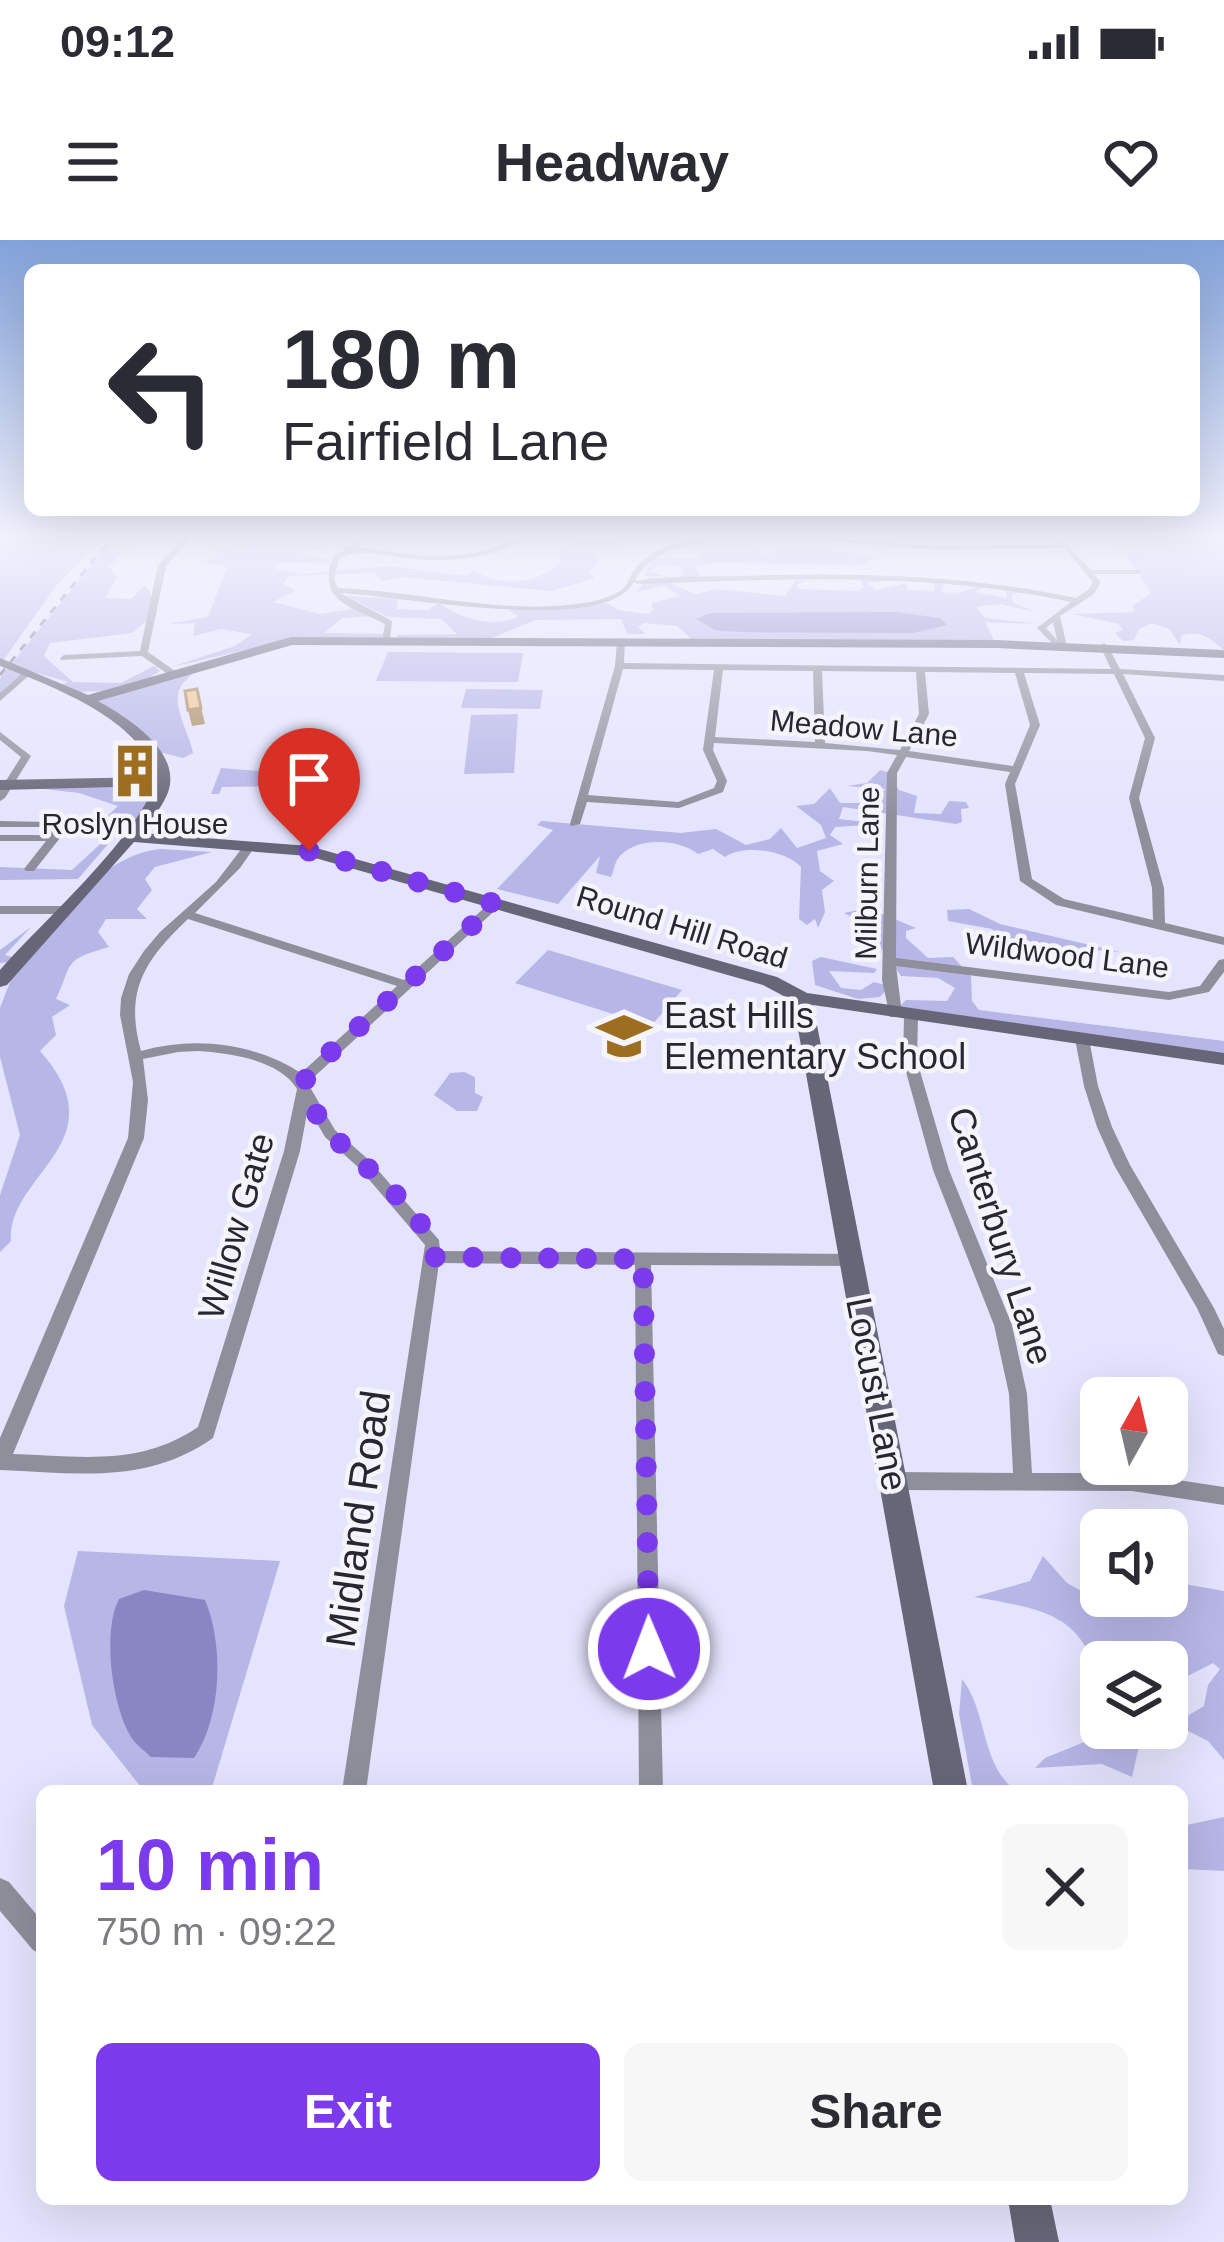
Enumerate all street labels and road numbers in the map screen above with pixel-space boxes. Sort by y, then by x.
street label: Meadow Lane [769,703,959,753]
street label: Milburn Lane [849,786,885,960]
street label: Round Hill Road [573,879,791,975]
street label: Wildwood Lane [963,926,1171,984]
street label: Canterbury Lane [940,1102,1062,1370]
street label: Willow Gate [190,1128,282,1324]
street label: Locust Lane [838,1294,916,1494]
street label: Midland Road [317,1387,399,1651]

